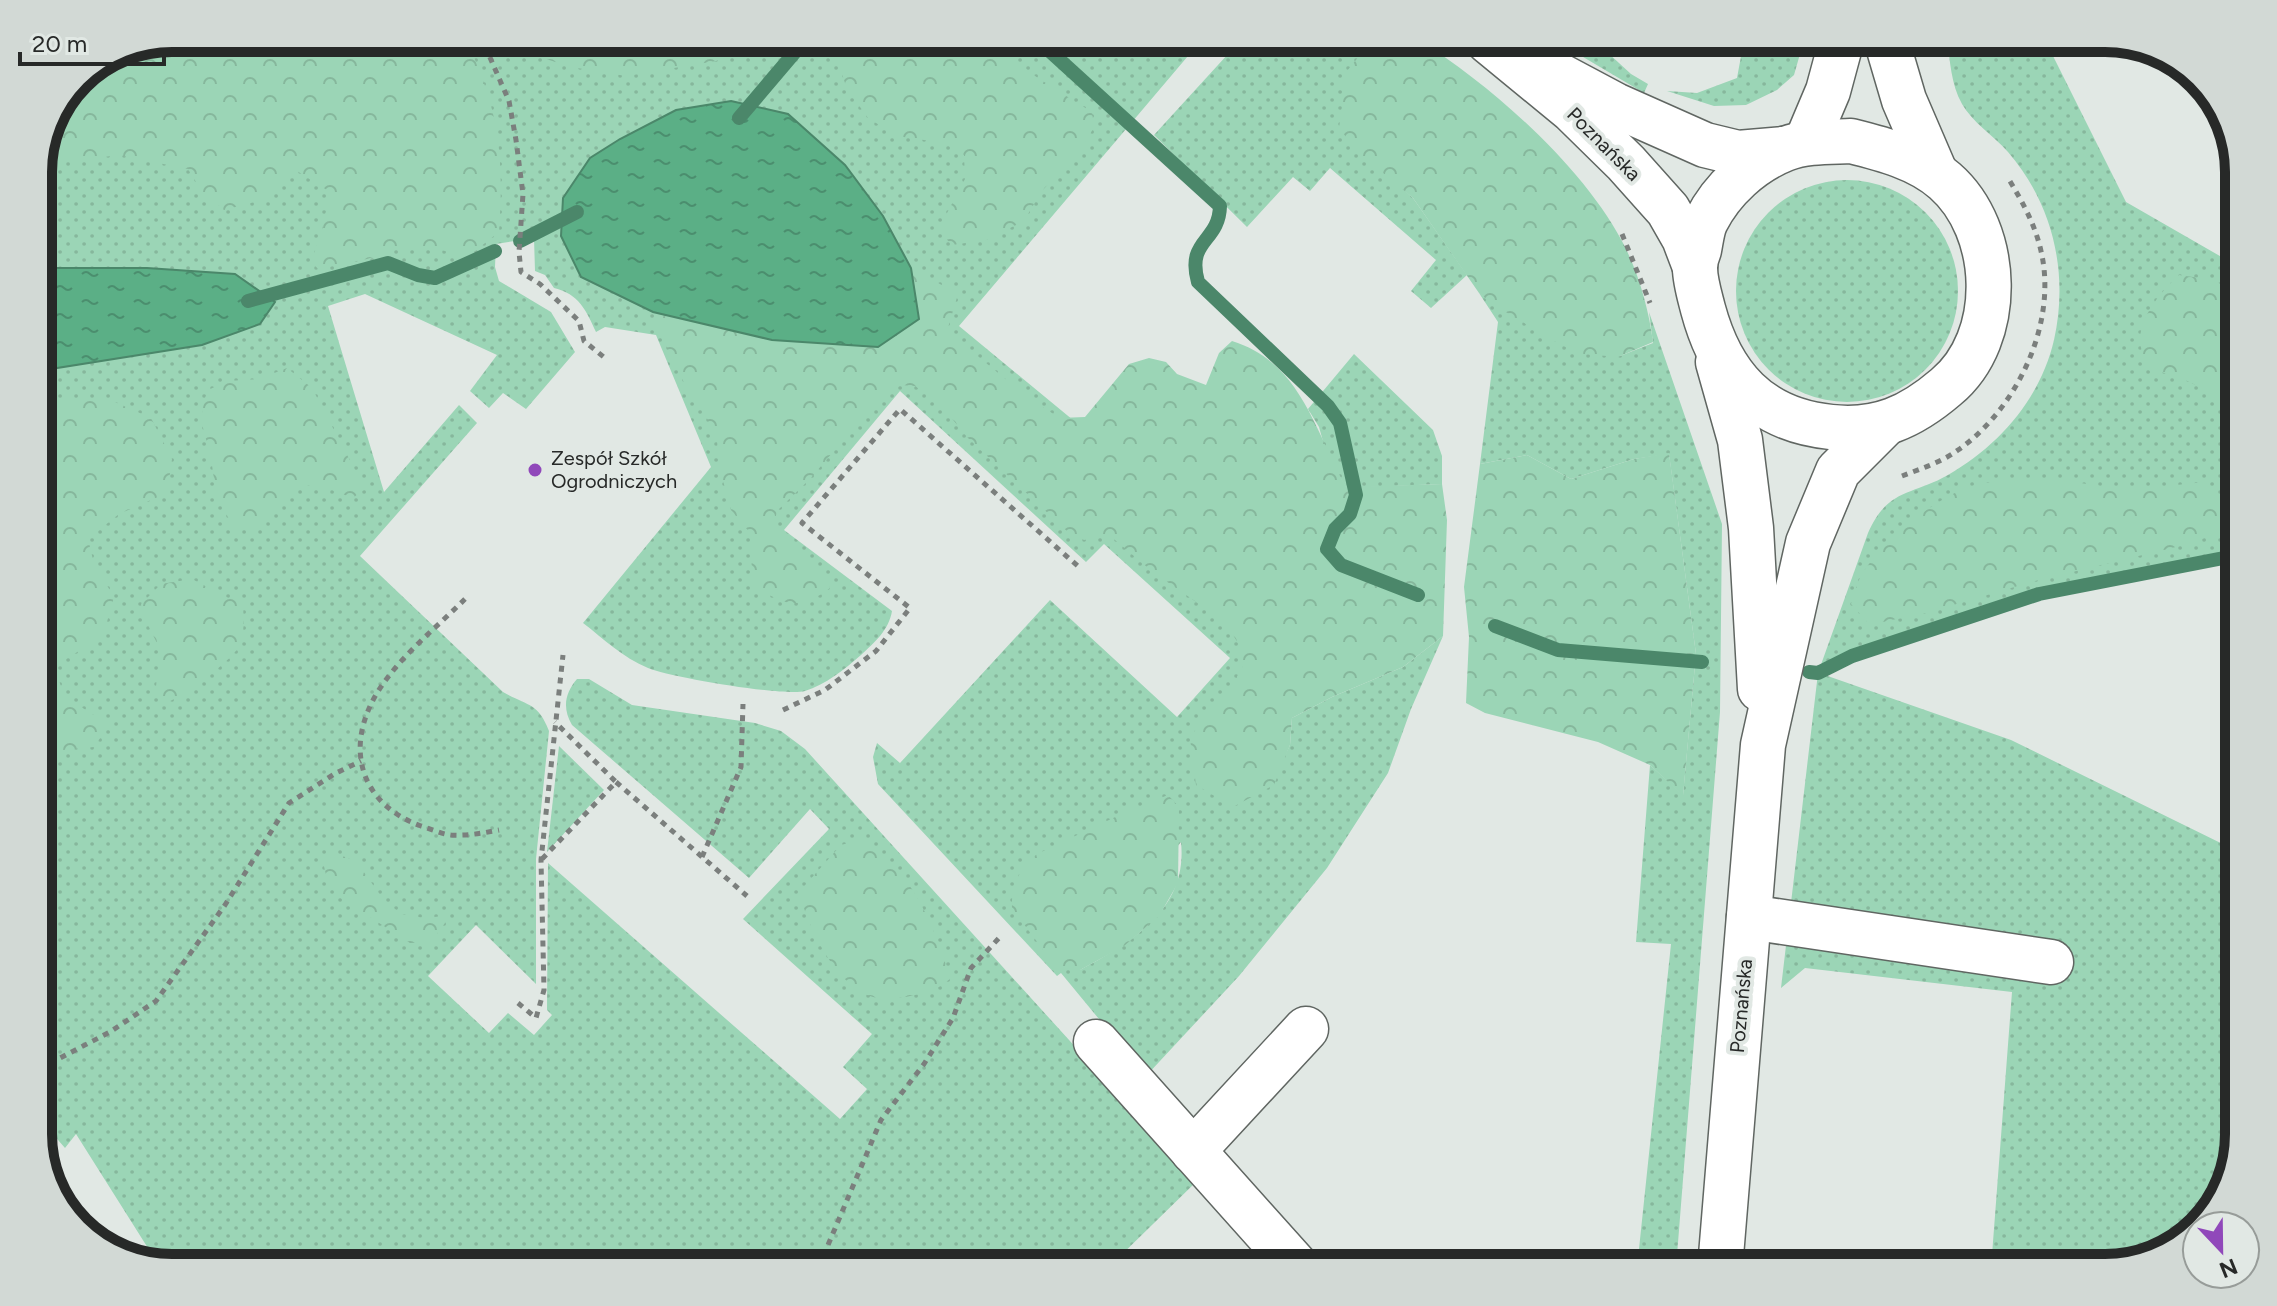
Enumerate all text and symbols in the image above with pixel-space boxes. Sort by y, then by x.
scale bar [20,16,164,66]
text: 20 m [32,29,87,58]
street label: Poznańska [1562,102,1646,186]
place label: Zespół Szkół Ogrodniczych [551,446,677,493]
marker: Zespół Szkół Ogrodniczych [526,461,544,479]
street label: Poznańska [1725,958,1757,1054]
north arrow [2181,1210,2261,1290]
text: N [2215,1252,2241,1284]

